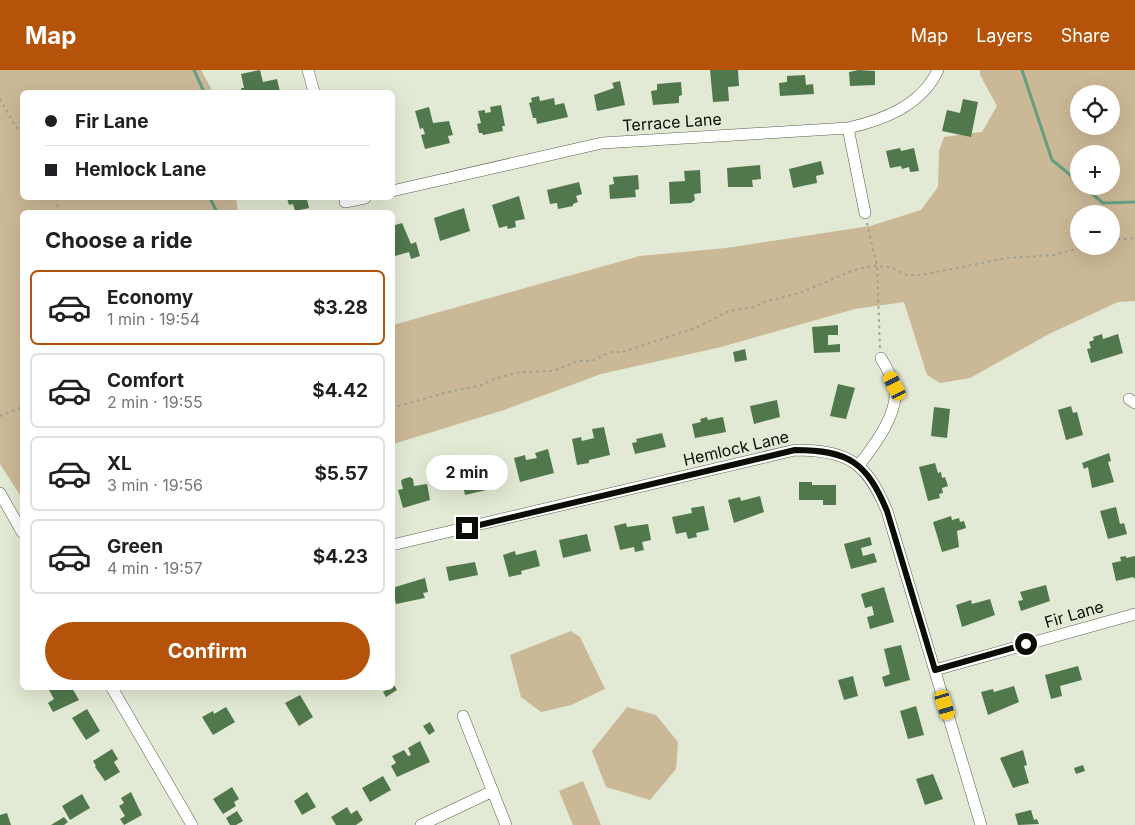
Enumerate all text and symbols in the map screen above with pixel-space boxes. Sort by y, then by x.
text: Map [25,21,76,50]
text: Map [911,25,948,46]
text: Layers [976,25,1033,46]
text: Share [1061,25,1110,46]
map controls [1070,85,1120,255]
button: locate [1070,85,1120,135]
street label: Terrace Lane [622,109,722,135]
text: Fir Lane [75,110,148,133]
button: + [1070,145,1120,195]
text: Hemlock Lane [75,158,206,181]
button: − [1070,205,1120,255]
text: Choose a ride [45,227,193,253]
icon: car [47,285,92,330]
text: Economy [107,286,193,309]
text: $3.28 [313,296,368,319]
text: 1 min · 19:54 [107,309,200,329]
icon: car [47,368,92,413]
text: Comfort [107,369,184,392]
car [881,369,908,403]
text: $4.42 [312,379,368,402]
text: 2 min · 19:55 [107,392,203,412]
street label: Hemlock Lane [681,426,791,470]
icon: car [47,451,92,496]
text: XL [107,452,132,475]
callout: 2 min [426,456,508,490]
text: $5.57 [314,462,368,485]
text: 2 min [446,462,488,482]
text: 3 min · 19:56 [107,475,203,495]
route end [456,517,478,539]
icon: car [47,534,92,579]
text: Green [107,535,163,558]
text: $4.23 [313,545,368,568]
text: 4 min · 19:57 [107,558,203,578]
street label: Fir Lane [1042,596,1106,632]
button: Confirm [45,622,370,680]
route start [1015,633,1037,655]
car [933,688,956,722]

